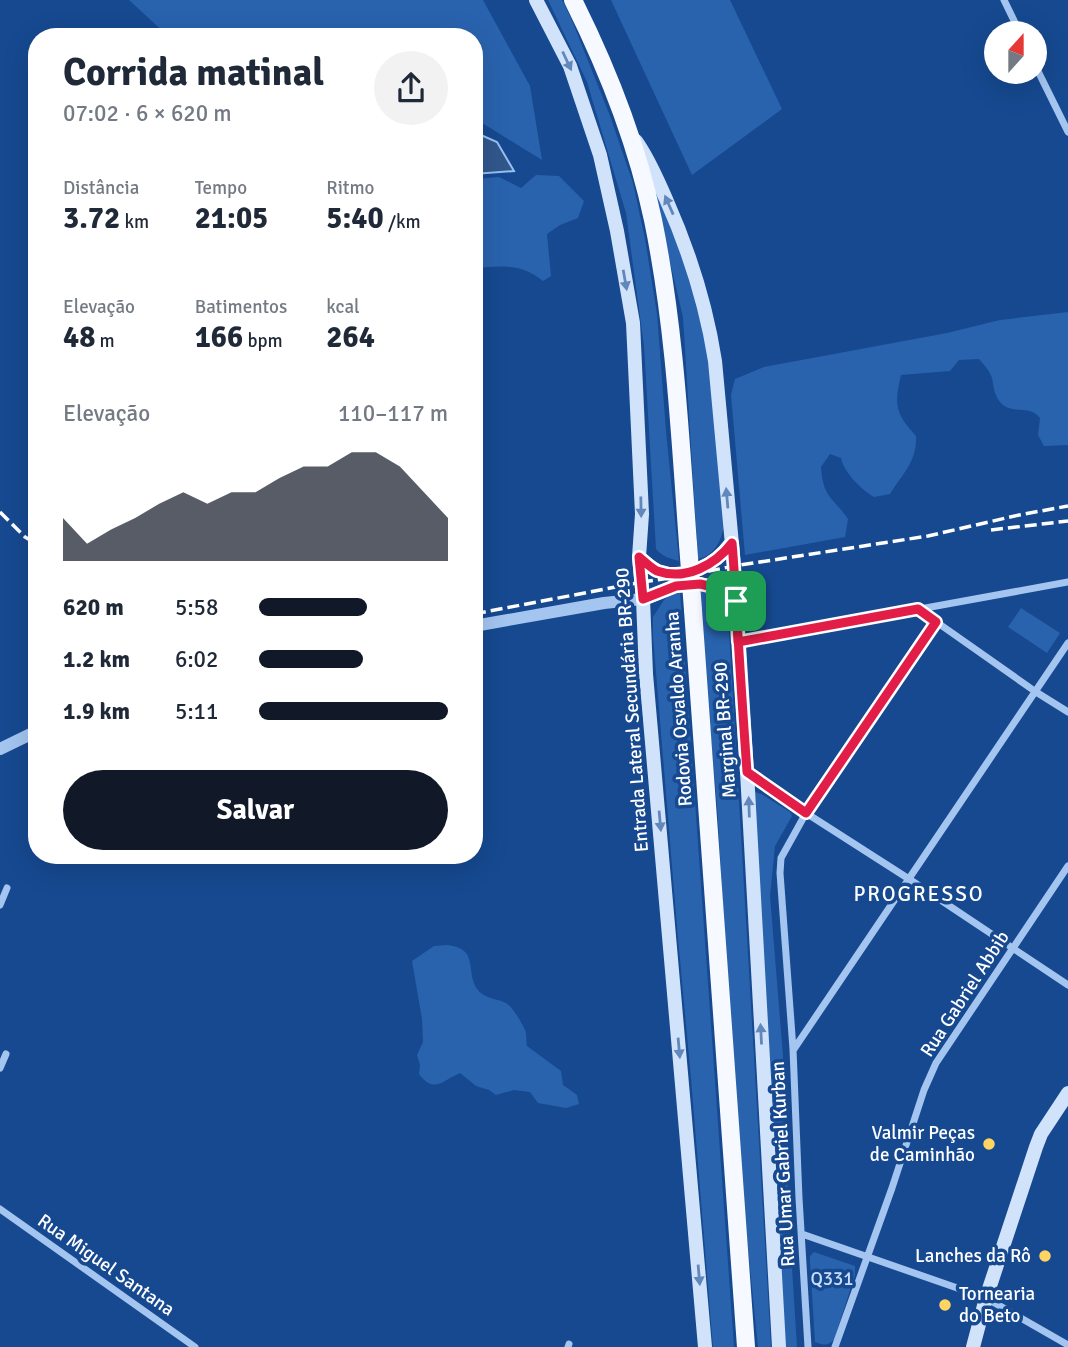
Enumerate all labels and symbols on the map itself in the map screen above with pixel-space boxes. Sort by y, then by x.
north arrow [984,21,1046,84]
one-way arrow [561,51,573,71]
one-way arrow [663,195,675,215]
one-way arrow [620,269,631,291]
one-way arrow [721,487,732,509]
one-way arrow [636,496,647,518]
street label: Entrada Lateral Secundária BR-290 [610,567,654,853]
pin [706,571,766,631]
street label: Rodovia Osvaldo Aranha [660,611,698,807]
street label: Marginal BR-290 [708,661,742,799]
one-way arrow [743,796,754,818]
one-way arrow [655,810,666,832]
district label: PROGRESSO [853,881,985,907]
street label: Rua Gabriel Abbib [915,926,1015,1062]
one-way arrow [755,1023,766,1045]
one-way arrow [674,1037,685,1059]
street label: Rua Umar Gabriel Kurban [766,1061,800,1267]
place label: Valmir Peças de Caminhão [870,1121,975,1167]
marker: Valmir Peças de Caminhão [981,1136,997,1152]
street label: Rua Miguel Santana [33,1209,179,1321]
place label: Lanches da Rô [915,1244,1031,1268]
marker: Lanches da Rô [1037,1248,1053,1264]
one-way arrow [694,1264,705,1286]
park label: Q331 [810,1267,854,1291]
place label: Tornearia do Beto [959,1282,1035,1328]
marker: Tornearia do Beto [937,1297,953,1313]

